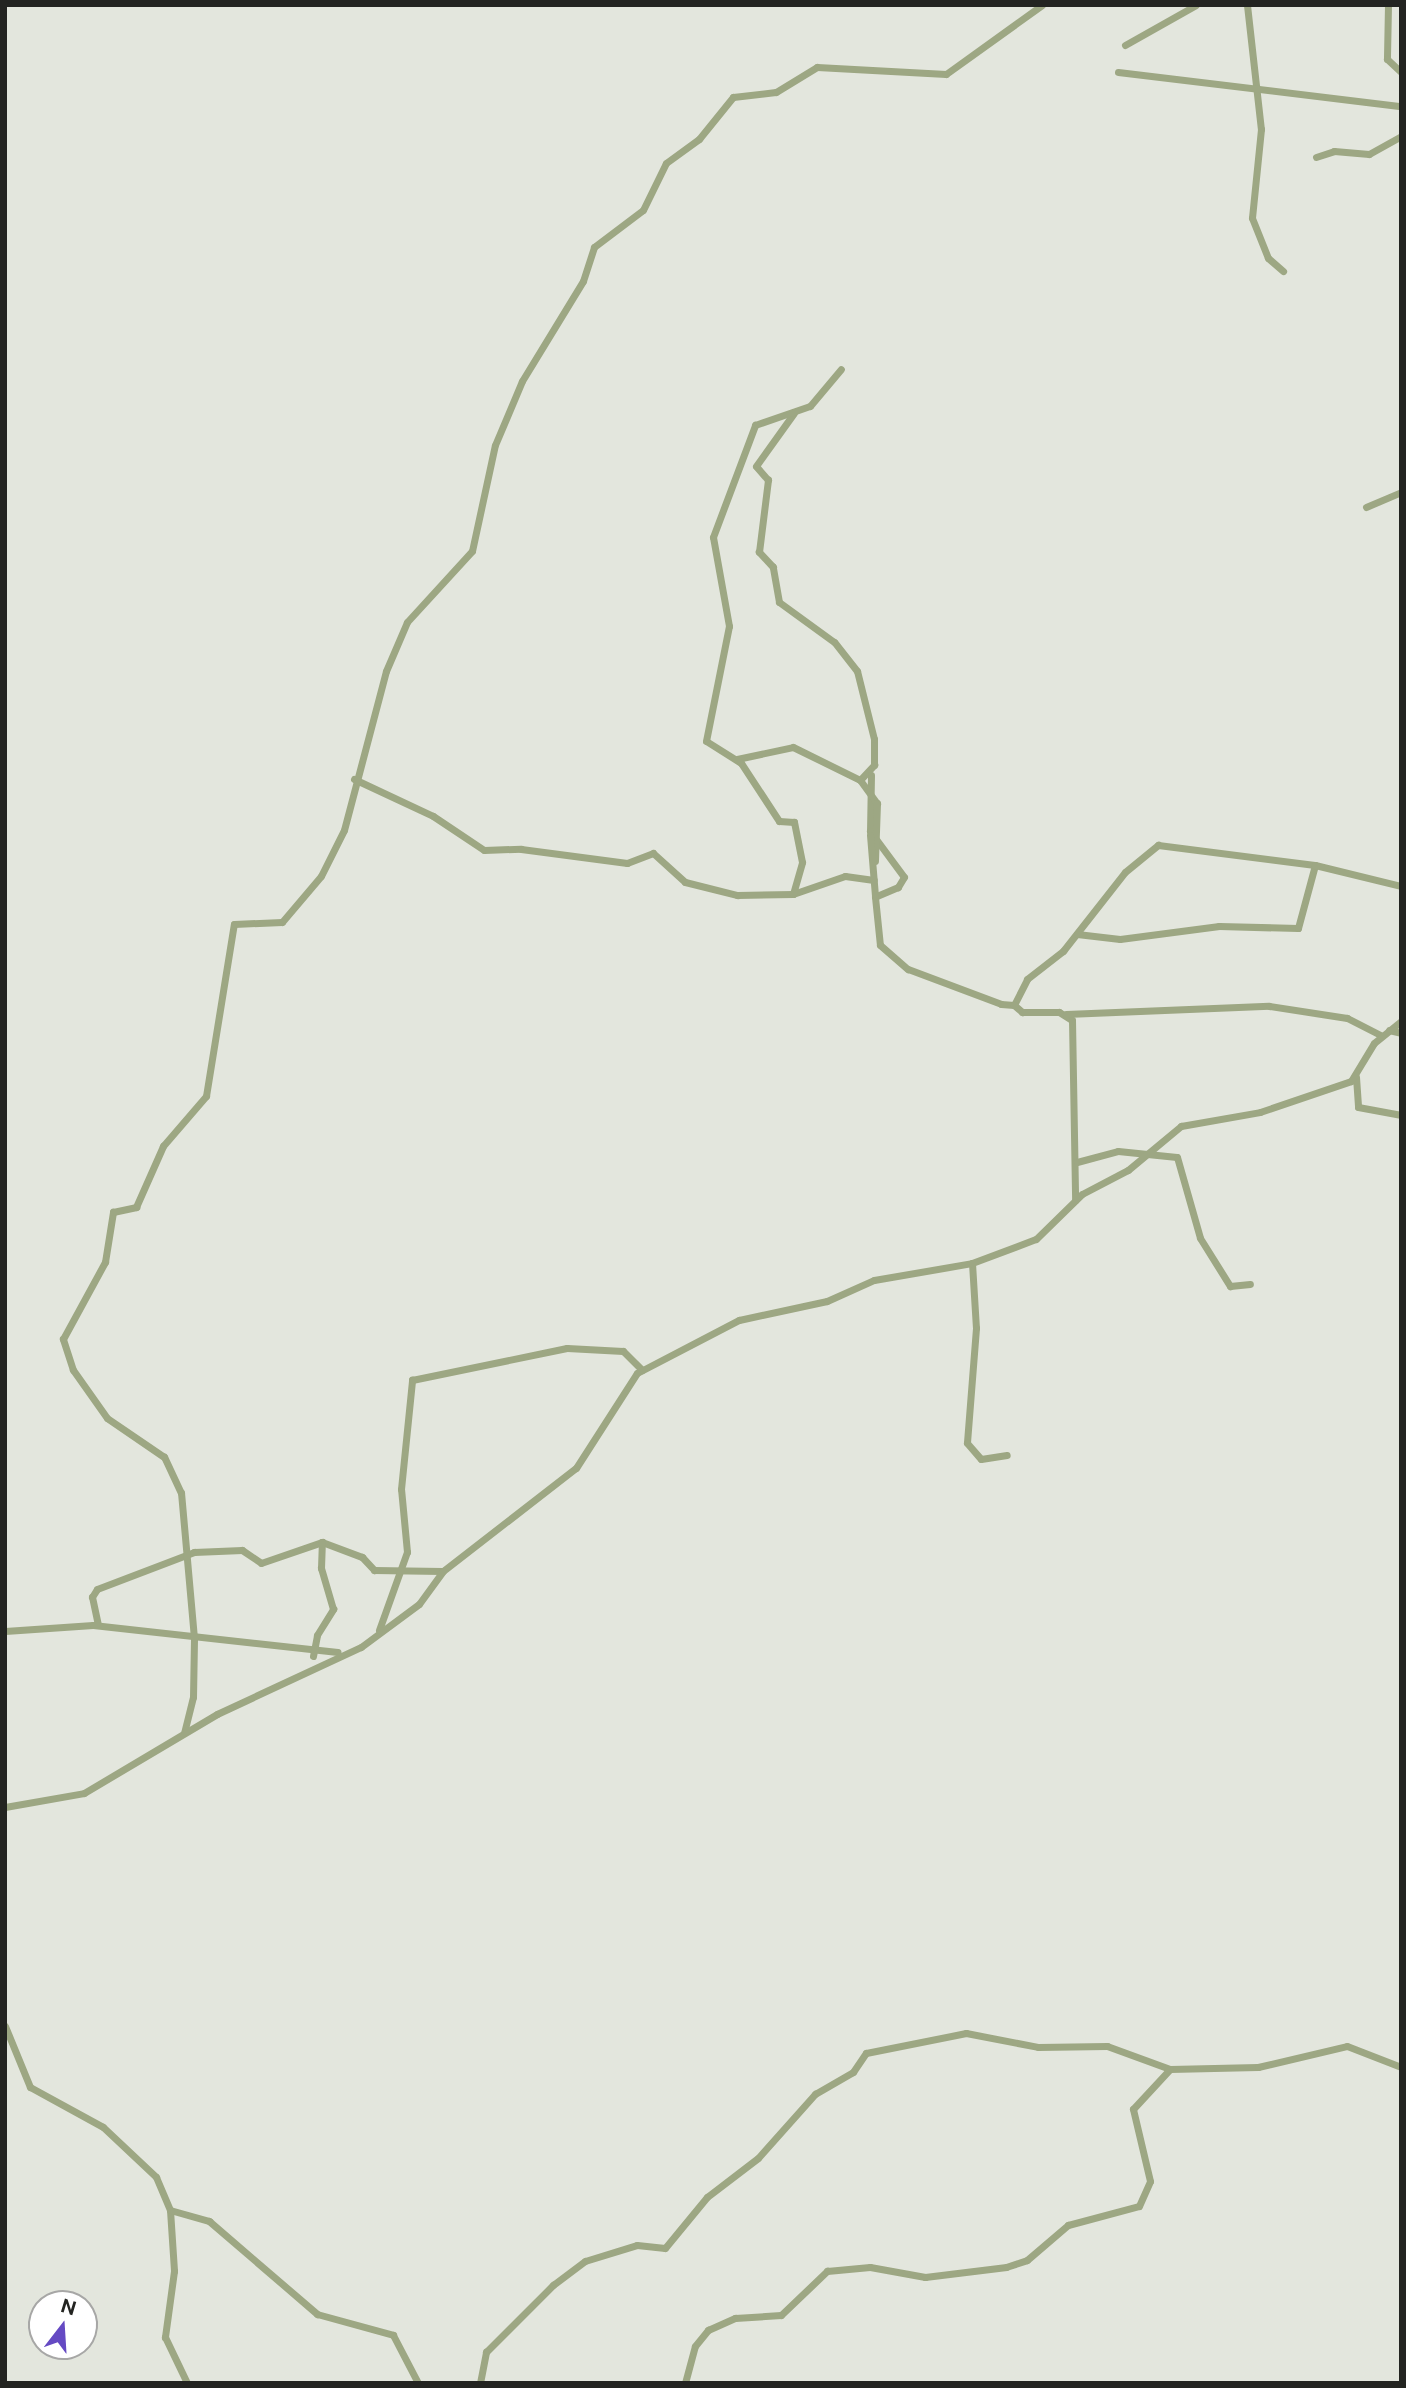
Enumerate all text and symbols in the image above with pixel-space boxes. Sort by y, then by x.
north arrow [28,2290,98,2360]
text: N [58,2294,79,2320]

